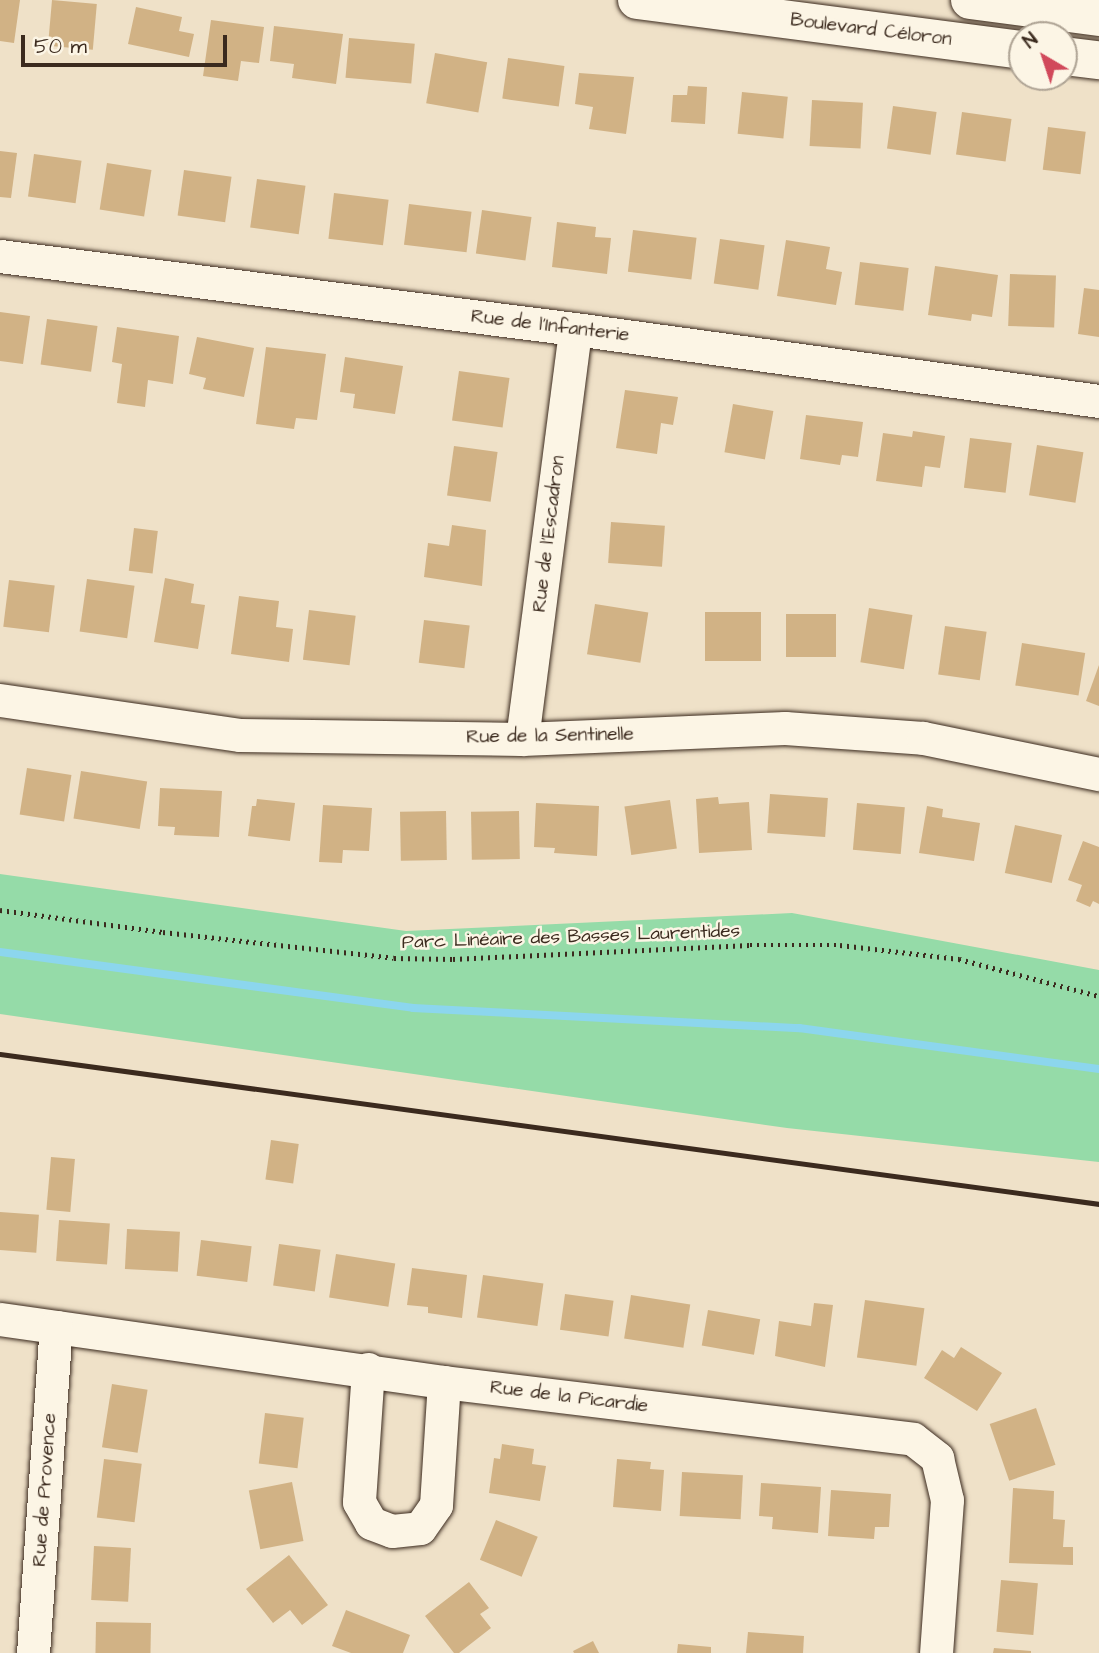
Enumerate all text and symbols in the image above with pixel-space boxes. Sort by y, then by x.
street label: Boulevard Céloron [789,9,953,51]
scale bar [24,21,231,65]
north arrow [1008,21,1078,91]
text: N [1018,27,1044,55]
text: 50 m [34,32,87,61]
street label: Rue de l'Infanterie [470,305,630,347]
street label: Rue de l'Escadron [528,454,570,614]
street label: Rue de la Sentinelle [466,723,634,749]
street label: Parc Linéaire des Basses Laurentides [402,920,740,954]
street label: Rue de la Picardie [489,1376,649,1418]
street label: Rue de Provence [28,1412,62,1568]

